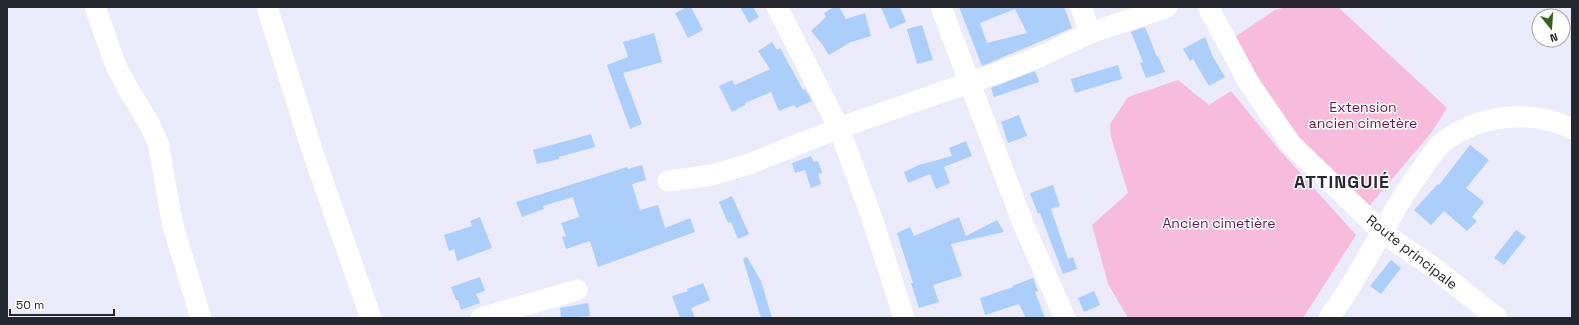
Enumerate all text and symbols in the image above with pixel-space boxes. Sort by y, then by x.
north arrow [1531,8,1571,48]
text: N [1548,30,1559,45]
park label: Extension ancien cimetère [1309,98,1417,132]
district label: ATTINGUIÉ [1294,170,1390,193]
street label: Route principale [1363,211,1461,293]
park label: Ancien cimetière [1163,214,1276,232]
scale bar [10,291,114,317]
text: 50 m [16,297,44,313]

